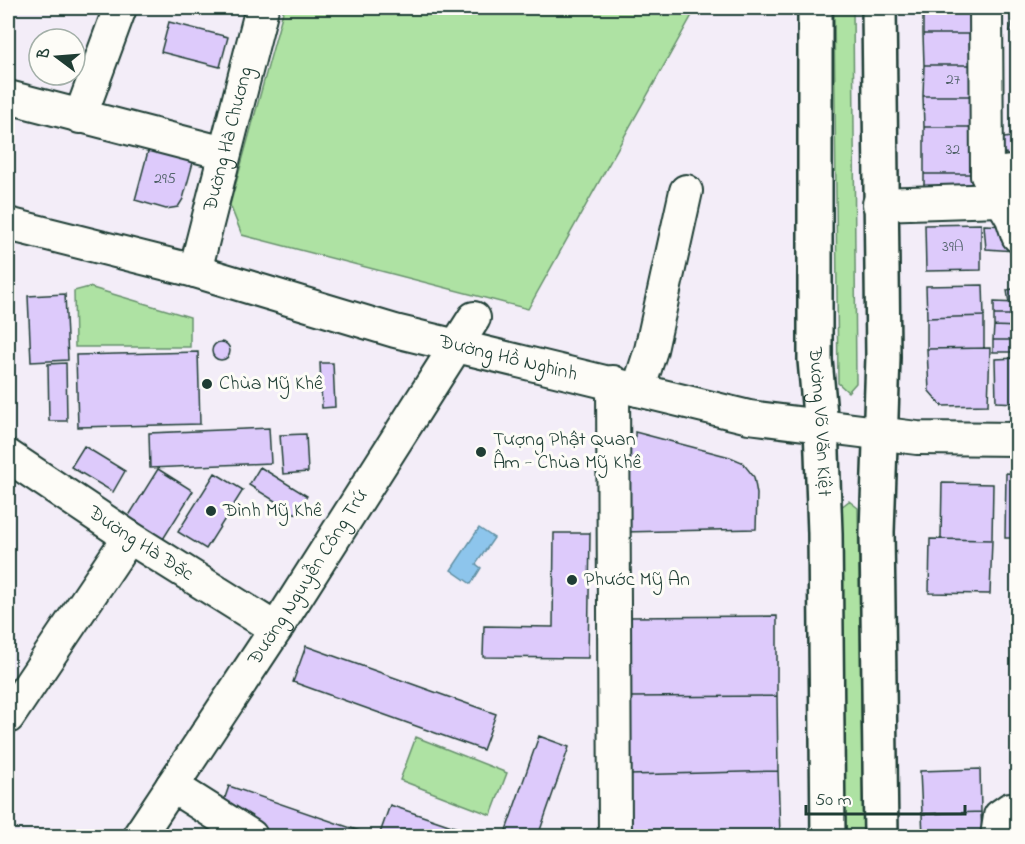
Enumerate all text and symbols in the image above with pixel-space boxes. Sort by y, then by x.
north arrow [27,27,87,87]
text: B [31,45,58,63]
street label: Đường Hà Chương [196,64,262,216]
house number: 27 [946,68,961,92]
house number: 32 [946,138,960,162]
house number: 295 [154,167,176,191]
house number: 39A [942,235,964,259]
street label: Đường Hồ Nghinh [435,327,580,389]
street label: Đường Võ Văn Kiệt [801,346,838,497]
place label: Chùa Mỹ Khê [219,370,323,399]
marker: Chùa Mỹ Khê [200,377,214,391]
place label: Tượng Phật Quan Âm - Chùa Mỹ Khê [493,426,641,478]
marker: Tượng Phật Quan Âm - Chùa Mỹ Khê [474,445,488,459]
street label: Đường Nguyễn Công Trứ [241,484,376,672]
place label: Đình Mỹ Khê [222,497,322,526]
street label: Đường Hà Đặc [81,498,199,589]
marker: Đình Mỹ Khê [204,504,218,518]
place label: Phước Mỹ An [584,566,690,595]
marker: Phước Mỹ An [565,573,579,587]
scale bar [806,778,965,816]
text: 50 m [815,788,852,814]

